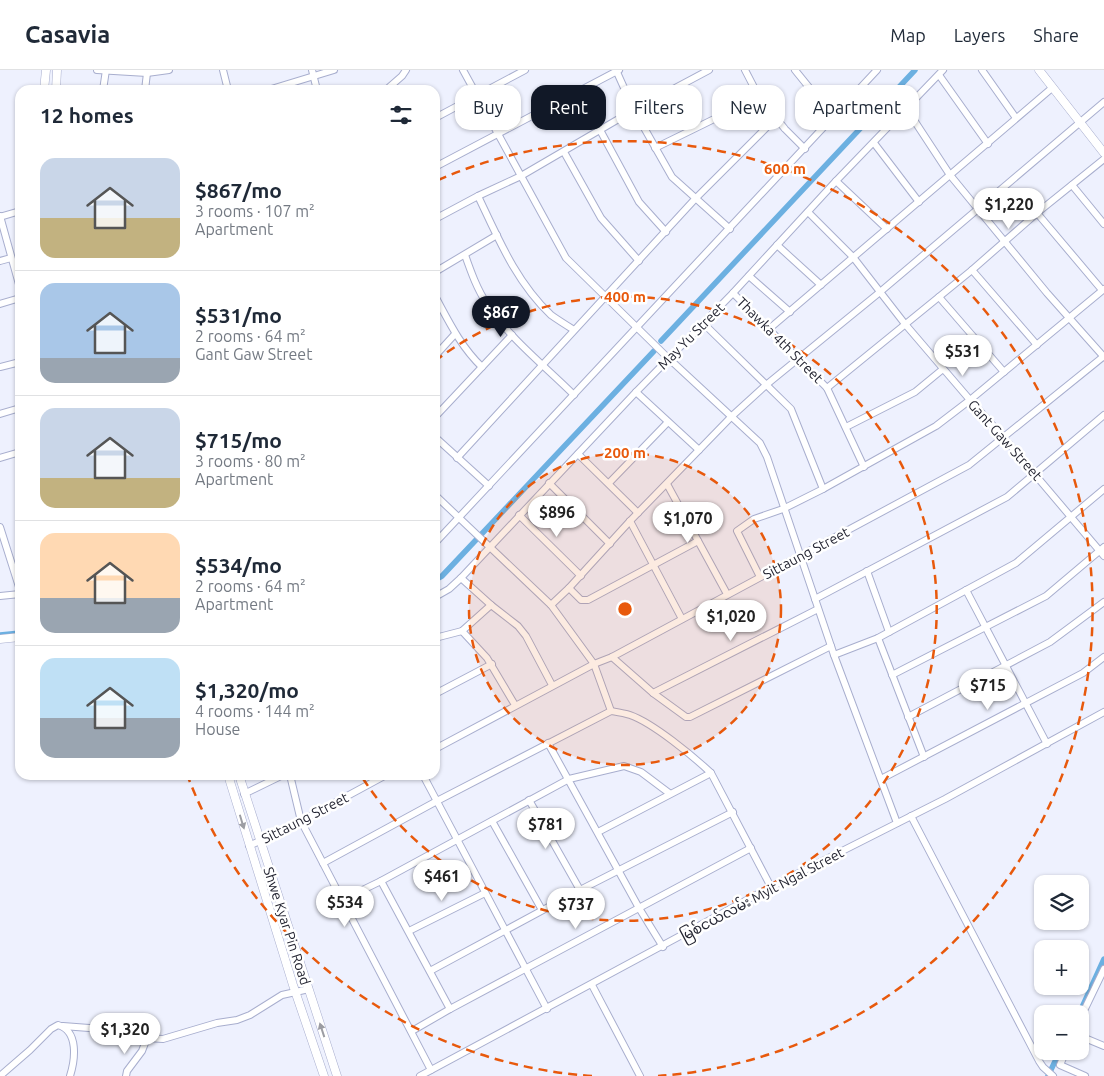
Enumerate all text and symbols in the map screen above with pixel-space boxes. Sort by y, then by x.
text: Casavia [25,21,110,48]
text: Map [890,25,926,45]
text: Layers [954,25,1005,45]
text: Share [1033,25,1079,45]
chip: Buy [455,85,521,130]
chip: Rent [531,85,606,130]
chip: Filters [616,85,702,130]
chip: New [712,85,785,130]
chip: Apartment [795,85,919,130]
icon: filters [387,101,415,129]
text: 12 homes [40,103,134,127]
text: 600 m [764,160,806,177]
icon: home [80,178,140,238]
text: $867/mo [195,178,282,202]
pin: $1,220 [968,188,1050,230]
text: $1,220 [984,195,1034,213]
text: 3 rooms · 107 m² [195,202,315,220]
text: Apartment [195,220,273,238]
text: 400 m [604,288,646,305]
street label: Thawka 4th Street [734,294,827,387]
pin: $867 [471,296,531,338]
street label: May Yu Street [654,299,728,373]
icon: home [80,303,140,363]
text: $531/mo [195,303,282,327]
text: $867 [483,303,519,321]
text: 2 rooms · 64 m² [195,327,306,345]
pin: $531 [933,334,993,377]
text: $531 [945,342,981,360]
text: Gant Gaw Street [195,345,313,363]
street label: Gant Gaw Street [965,396,1046,484]
icon: home [80,428,140,488]
text: $715/mo [195,428,282,452]
text: 200 m [604,444,646,461]
text: 3 rooms · 80 m² [195,452,306,470]
text: Apartment [195,470,273,488]
pin: $896 [527,496,587,538]
pin: $1,070 [647,502,729,544]
text: $896 [539,503,575,521]
text: $1,070 [663,509,713,527]
street label: Sittaung Street [760,523,852,582]
icon: home [80,553,140,613]
text: $534/mo [195,553,282,577]
text: 2 rooms · 64 m² [195,577,306,595]
text: Apartment [195,595,273,613]
centre of rings [616,600,634,618]
pin: $1,020 [690,600,772,642]
text: $1,020 [706,607,756,625]
pin: $715 [958,668,1018,711]
text: $715 [970,676,1006,694]
icon: home [80,678,140,738]
text: $1,320/mo [195,678,299,702]
text: 4 rooms · 144 m² [195,702,315,720]
text: House [195,720,240,738]
street label: Sittaung Street [259,789,352,847]
pin: $781 [516,808,576,850]
one-way arrow [238,814,246,829]
text: $781 [528,815,564,833]
street label: မြစ်ငယ်လမ်း Myit Ngal Street [677,842,849,947]
pin: $461 [412,860,472,902]
street label: Shwe Kyar Pin Road [260,865,314,987]
text: $461 [424,867,460,885]
map controls [1034,875,1089,1060]
button: layers [1034,875,1089,930]
pin: $534 [315,886,375,928]
pin: $737 [546,888,606,930]
text: $534 [327,893,363,911]
text: $737 [558,895,594,913]
button: + [1034,940,1089,995]
button: − [1034,1005,1089,1060]
pin: $1,320 [84,1012,166,1055]
text: $1,320 [100,1020,150,1038]
one-way arrow [318,1022,325,1037]

